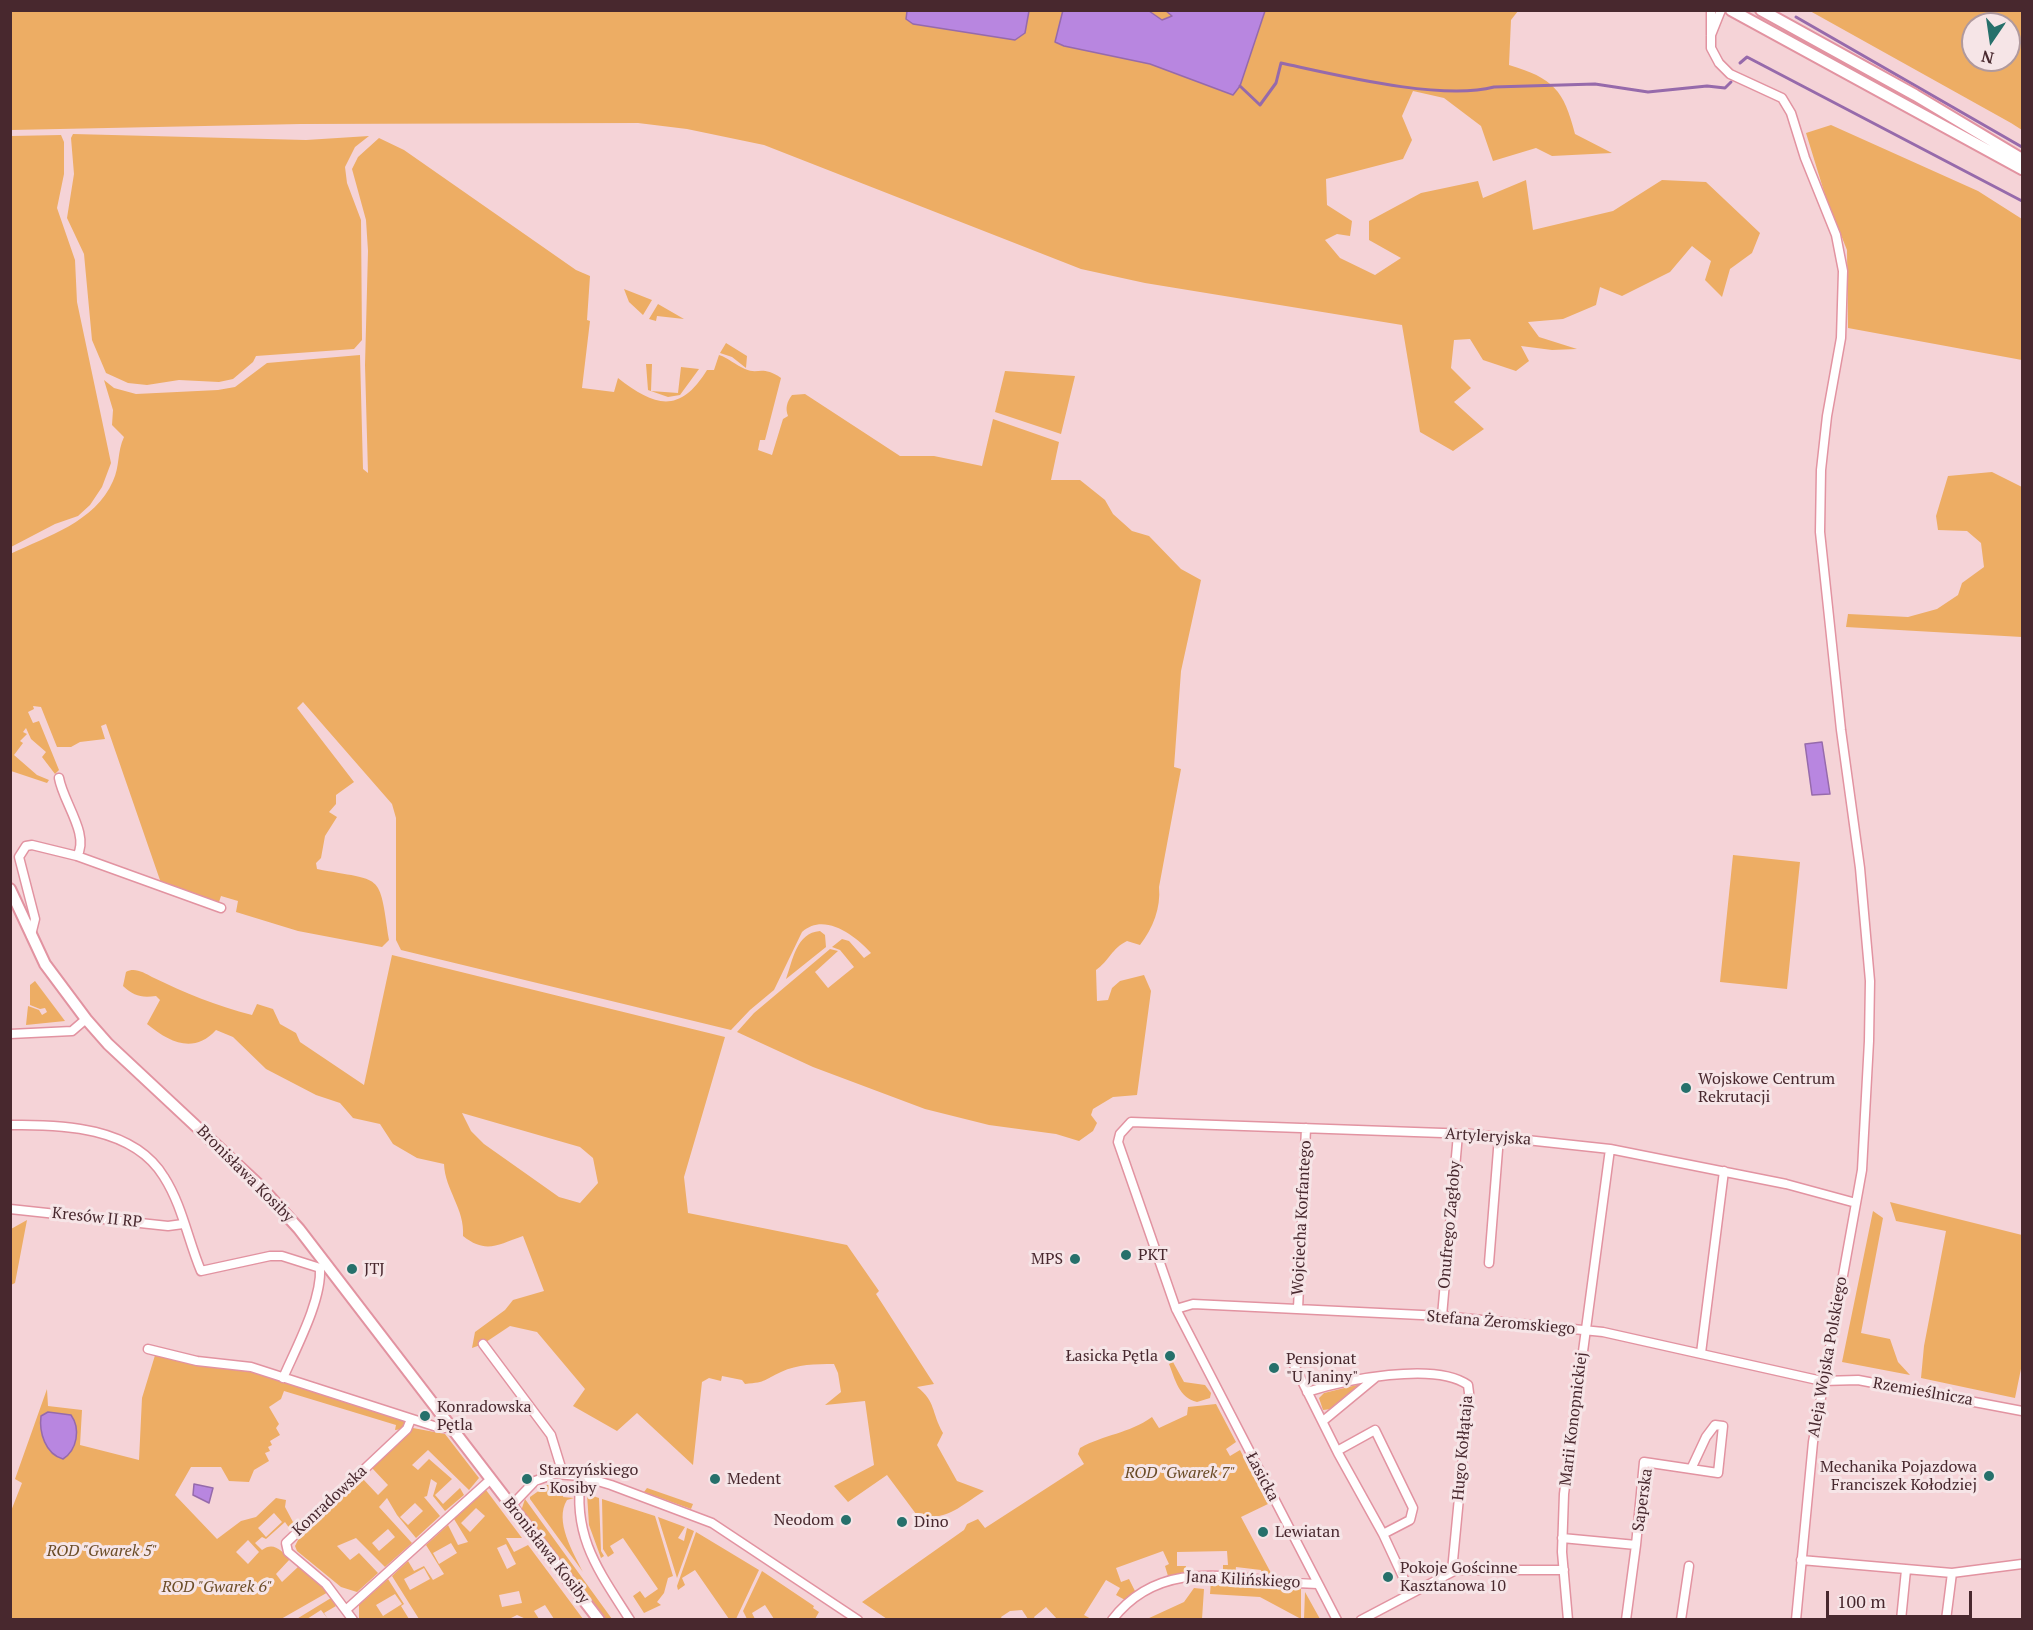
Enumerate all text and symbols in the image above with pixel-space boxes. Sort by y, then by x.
north arrow [1961,12,2021,72]
text: N [1979,46,1996,70]
place label: Wojskowe Centrum Rekrutacji [1698,1069,1835,1107]
marker: Wojskowe Centrum Rekrutacji [1679,1081,1693,1095]
street label: Bronisława Kosiby [192,1121,298,1227]
street label: Artyleryjska [1444,1124,1532,1150]
street label: Wojciecha Korfantego [1288,1140,1316,1296]
street label: Onufrego Zagłoby [1435,1160,1465,1290]
street label: Kresów II RP [51,1204,143,1232]
place label: PKT [1138,1245,1168,1265]
marker: PKT [1119,1248,1133,1262]
place label: MPS [1031,1249,1063,1269]
marker: MPS [1068,1252,1082,1266]
place label: JTJ [364,1259,385,1279]
marker: JTJ [345,1262,359,1276]
street label: Aleja Wojska Polskiego [1804,1275,1852,1439]
street label: Stefana Żeromskiego [1426,1307,1576,1339]
place label: Łasicka Pętla [1066,1346,1158,1366]
marker: Łasicka Pętla [1163,1349,1177,1363]
place label: Pensjonat "U Janiny" [1286,1349,1358,1387]
street label: Marii Konopnickiej [1556,1351,1592,1487]
marker: Pensjonat "U Janiny" [1267,1361,1281,1375]
street label: Rzemieślnicza [1871,1374,1975,1410]
street label: Hugo Kołłątaja [1449,1395,1477,1501]
place label: Konradowska Pętla [437,1397,532,1435]
marker: Konradowska Pętla [418,1409,432,1423]
street label: Łasicka [1241,1449,1283,1505]
place label: Mechanika Pojazdowa Franciszek Kołodziej [1820,1457,1977,1495]
place label: Starzyńskiego - Kosiby [539,1460,638,1498]
street label: Konradowska [289,1462,371,1540]
park label: ROD "Gwarek 7" [1125,1463,1235,1483]
street label: Saperska [1629,1467,1657,1533]
place label: Medent [727,1469,781,1489]
marker: Mechanika Pojazdowa Franciszek Kołodziej [1982,1469,1996,1483]
marker: Starzyńskiego - Kosiby [520,1472,534,1486]
marker: Medent [708,1472,722,1486]
street label: Bronisława Kosiby [499,1494,593,1608]
place label: Neodom [774,1510,834,1530]
place label: Dino [914,1512,948,1532]
marker: Neodom [839,1513,853,1527]
marker: Dino [895,1515,909,1529]
place label: Lewiatan [1275,1522,1340,1542]
marker: Lewiatan [1256,1525,1270,1539]
park label: ROD "Gwarek 5" [47,1541,157,1561]
place label: Pokoje Gościnne Kasztanowa 10 [1400,1558,1517,1596]
street label: Jana Kilińskiego [1185,1567,1301,1593]
marker: Pokoje Gościnne Kasztanowa 10 [1381,1570,1395,1584]
park label: ROD "Gwarek 6" [162,1577,272,1597]
scale bar [1829,1579,1974,1617]
text: 100 m [1837,1589,1886,1613]

